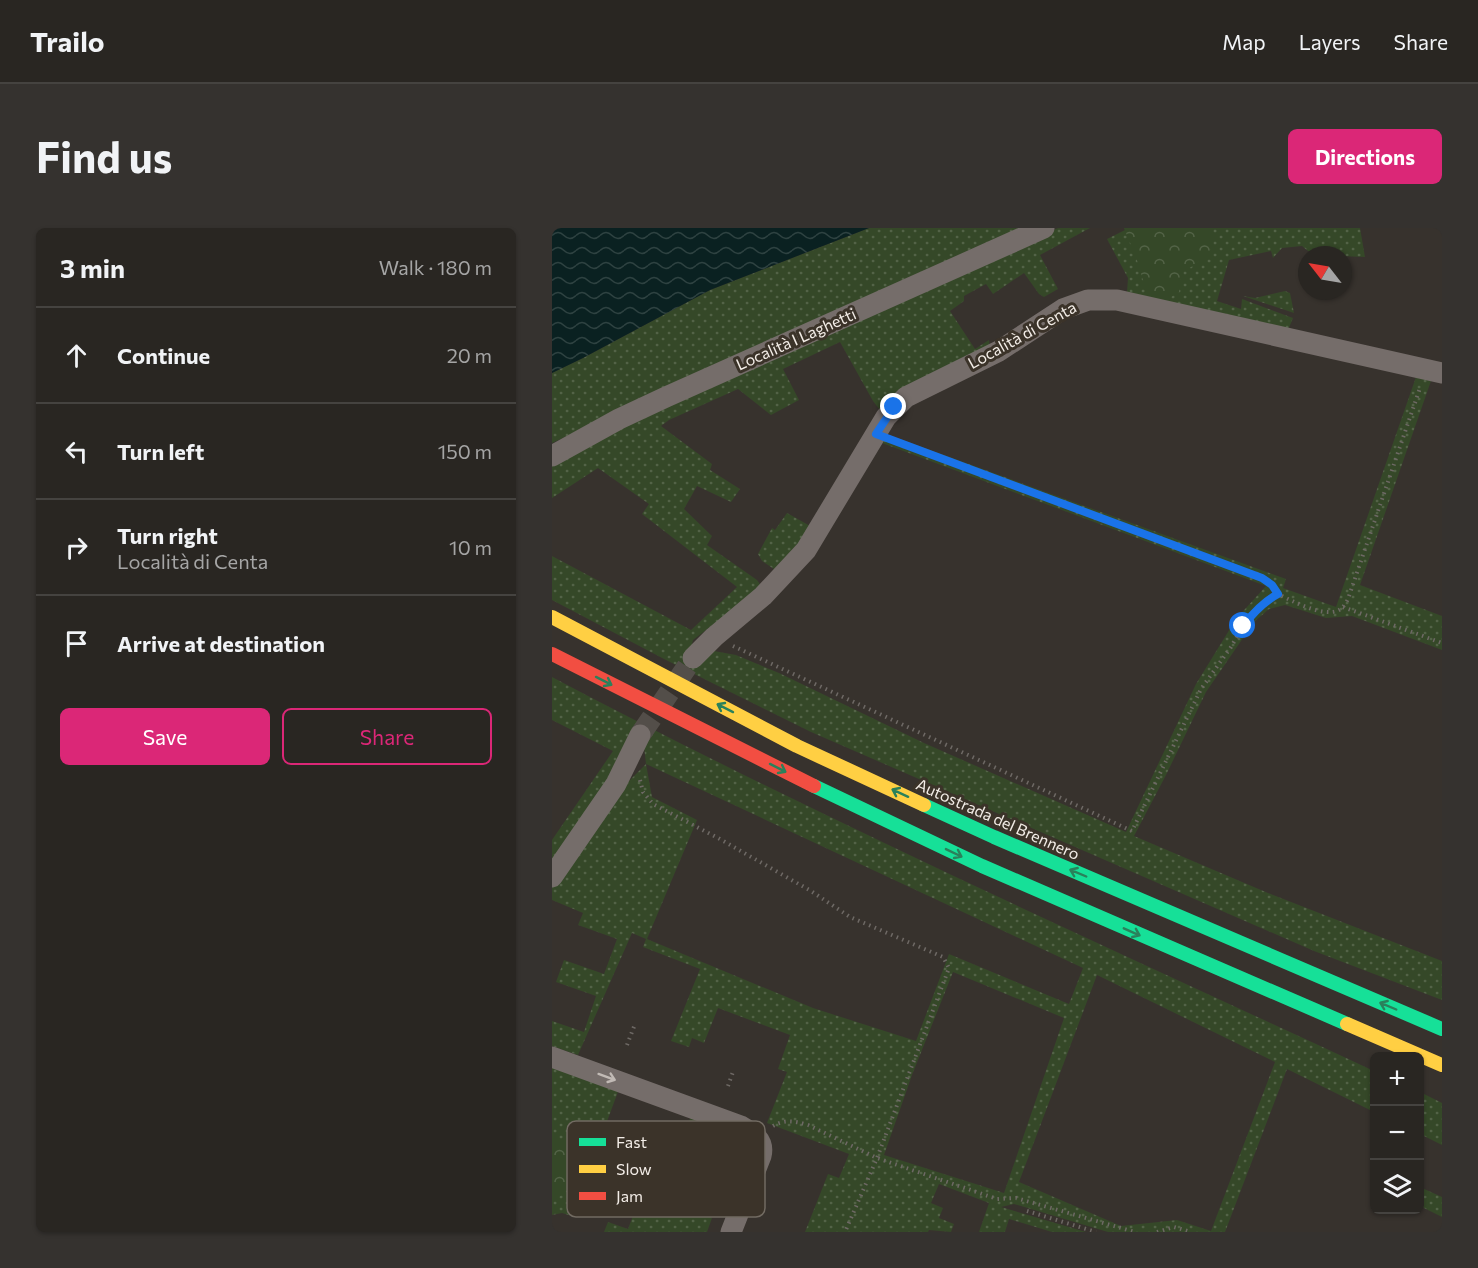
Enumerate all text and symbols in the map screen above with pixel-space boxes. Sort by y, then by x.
text: Trailo [30,24,105,58]
text: Map [1222,29,1266,54]
text: Layers [1299,29,1361,54]
text: Share [1394,29,1448,54]
button: Directions [1288,129,1442,184]
text: Find us [36,130,172,182]
north arrow [1298,246,1352,300]
text: 3 min [60,252,125,283]
text: Walk · 180 m [379,255,492,279]
street label: Località di Centa [964,297,1079,372]
street label: Località I Laghetti [733,304,859,374]
icon: ahead [60,339,93,372]
text: Continue [117,342,210,369]
text: 20 m [447,343,492,367]
route end [880,393,906,419]
icon: left [60,435,93,468]
text: Turn left [117,438,204,465]
text: 150 m [438,439,492,463]
text: Turn right [117,522,218,549]
icon: right [60,531,93,564]
text: 10 m [449,535,492,559]
text: Località di Centa [117,549,268,573]
route start [1229,612,1255,638]
icon: arrive [60,627,93,660]
text: Arrive at destination [117,630,325,657]
one-way arrow [595,675,612,687]
one-way arrow [716,702,734,713]
button: Save [60,708,270,765]
button: Share [282,708,492,765]
one-way arrow [769,763,787,775]
street label: Autostrada del Brennero [914,774,1083,863]
one-way arrow [891,787,909,799]
one-way arrow [944,848,962,859]
one-way arrow [1069,867,1088,878]
one-way arrow [1123,927,1141,938]
one-way arrow [1380,1000,1398,1011]
map controls [1370,1052,1424,1214]
button: + [1370,1052,1424,1106]
one-way arrow [597,1072,616,1083]
button: − [1370,1106,1424,1160]
legend [567,1121,765,1217]
text: Fast [616,1132,647,1151]
text: Slow [616,1159,652,1178]
button: layers [1370,1160,1424,1214]
text: Jam [616,1186,643,1205]

